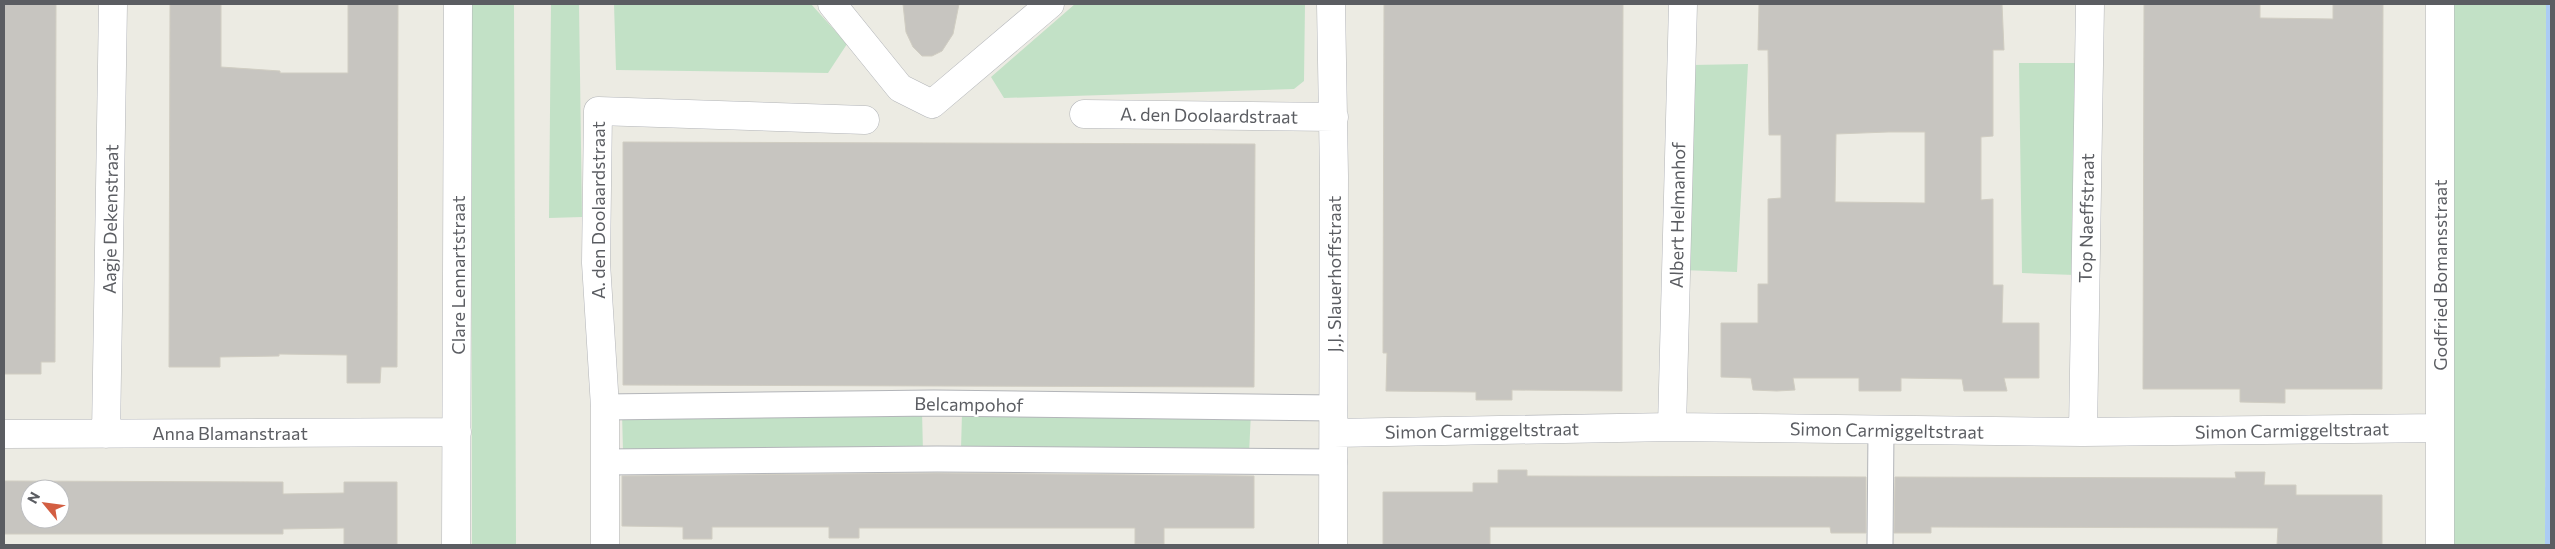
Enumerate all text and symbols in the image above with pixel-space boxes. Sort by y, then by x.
street label: A. den Doolaardstraat [1120,102,1298,128]
street label: A. den Doolaardstraat [587,121,609,299]
street label: Albert Helmanhof [1665,141,1689,288]
street label: Aagje Dekenstraat [98,144,122,294]
street label: Top Naeffstraat [2074,153,2098,283]
street label: Godfried Bomansstraat [2429,179,2451,371]
street label: Clare Lennartstraat [447,195,469,355]
street label: J.J. Slauerhoffstraat [1323,196,1345,352]
street label: Belcampohof [914,392,1025,416]
street label: Simon Carmiggeltstraat [1385,417,1579,443]
street label: Simon Carmiggeltstraat [1790,417,1984,443]
street label: Simon Carmiggeltstraat [2195,417,2389,443]
street label: Anna Blamanstraat [152,422,308,444]
north arrow [20,479,70,529]
text: N [23,489,43,506]

